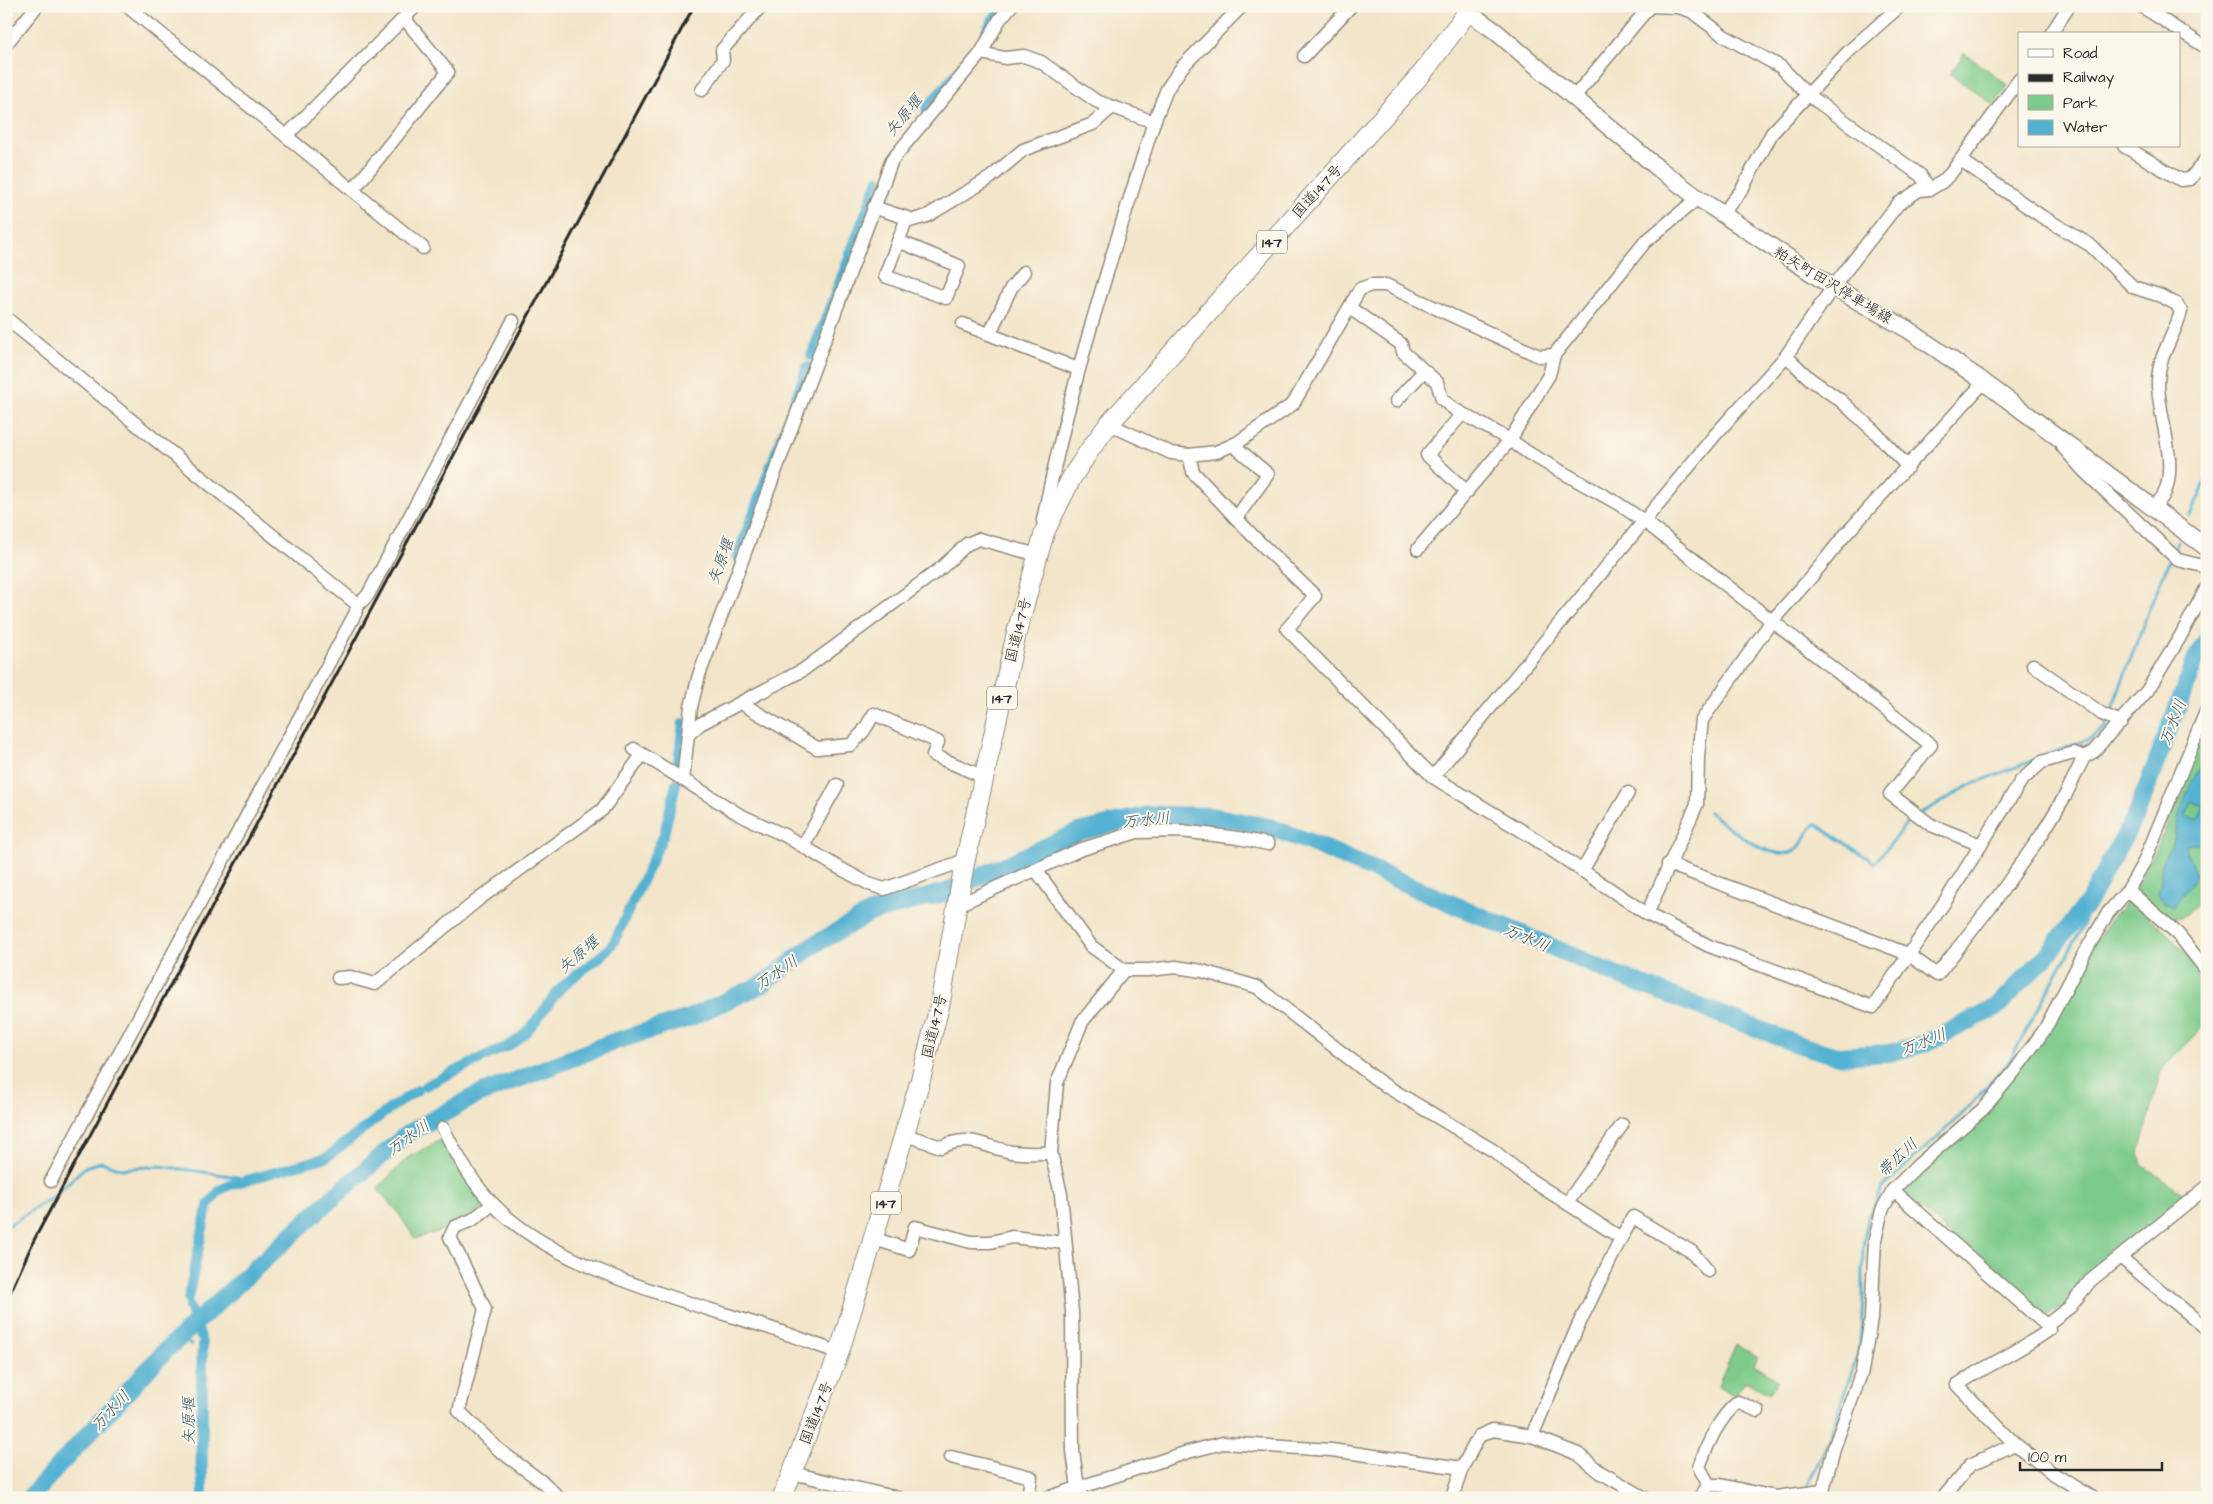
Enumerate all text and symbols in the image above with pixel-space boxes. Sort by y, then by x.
legend [2018,32,2180,148]
text: Road [2063,43,2098,64]
text: Railway [2063,67,2114,89]
water label: 矢原堰 [880,89,929,141]
text: Park [2063,93,2098,114]
text: Water [2063,117,2107,138]
street label: 国道147号 [1287,160,1347,223]
road number: 147 [1257,230,1287,253]
street label: 粕矢町田沢停車場線 [1769,242,1896,329]
water label: 矢原堰 [702,533,740,588]
street label: 国道147号 [1000,595,1037,665]
road number: 147 [987,686,1017,710]
water label: 万水川 [2154,696,2192,749]
water label: 万水川 [1121,807,1171,833]
water label: 万水川 [1500,918,1553,957]
water label: 矢原堰 [553,929,605,979]
water label: 万水川 [751,950,803,995]
street label: 国道147号 [917,991,952,1061]
water label: 万水川 [1897,1023,1950,1061]
water label: 万水川 [383,1115,435,1161]
water label: 帯広川 [1873,1133,1923,1182]
road number: 147 [871,1192,901,1214]
street label: 国道147号 [795,1378,838,1448]
water label: 万水川 [86,1386,135,1436]
water label: 矢原堰 [178,1395,200,1445]
scale bar [2020,1439,2163,1471]
text: 100 m [2028,1447,2067,1468]

